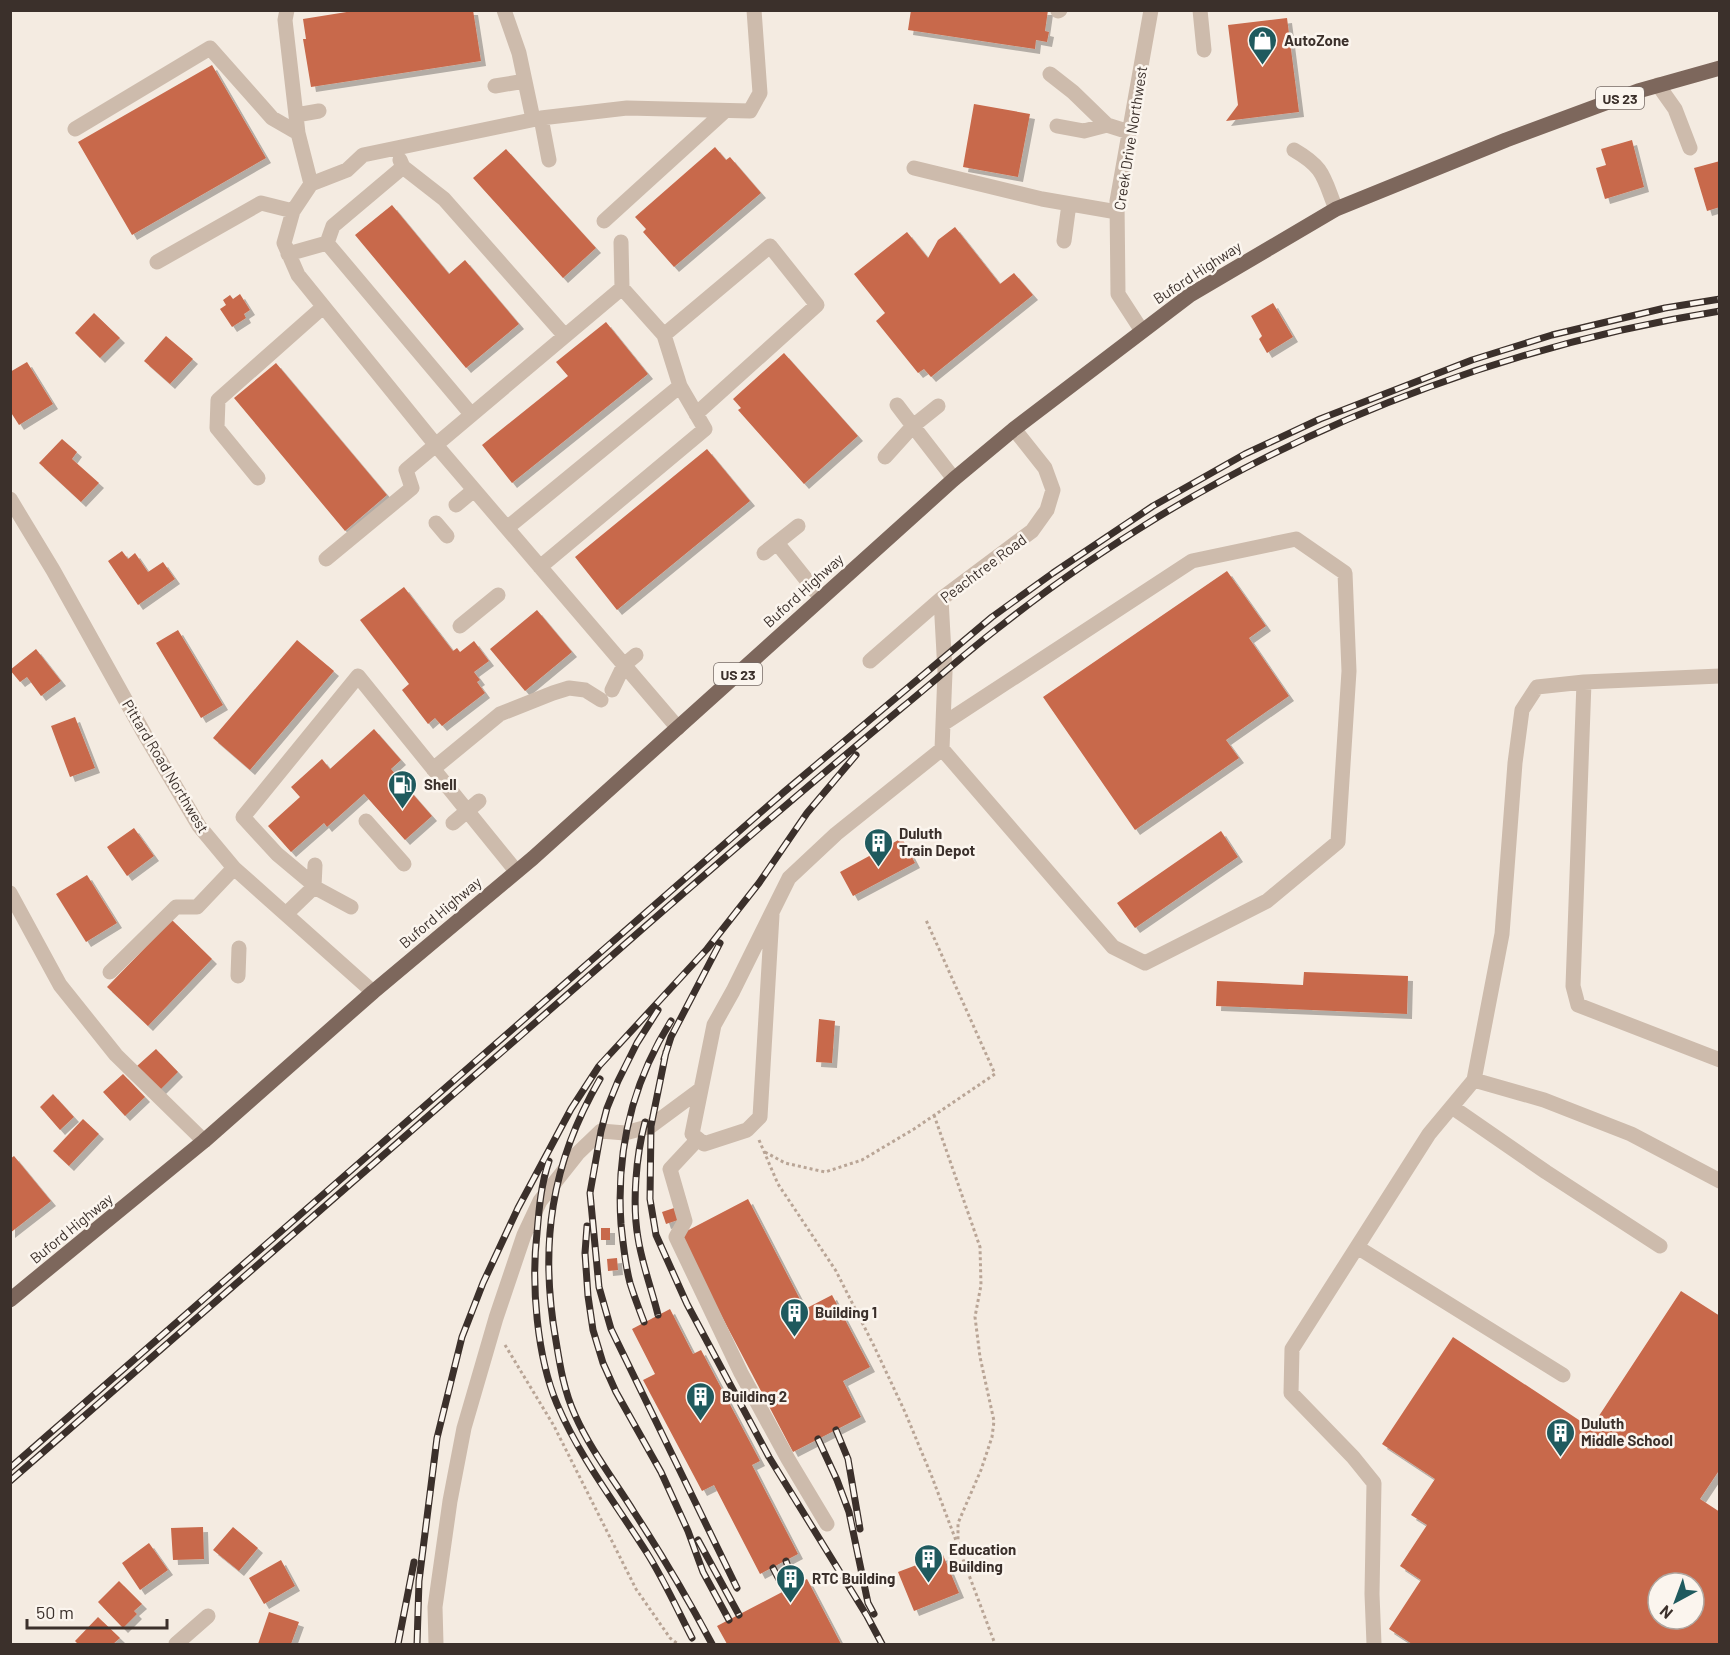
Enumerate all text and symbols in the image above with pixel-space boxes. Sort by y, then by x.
shop icon: AutoZone [1247,24,1279,66]
place label: AutoZone [1284,31,1349,49]
street label: Creek Drive Northwest [1110,65,1150,211]
road number: US 23 [1596,87,1644,109]
street label: Buford Highway [1150,237,1244,307]
street label: Peachtree Road [936,530,1030,606]
street label: Buford Highway [759,549,847,631]
road number: US 23 [714,663,762,685]
street label: Pittard Road Northwest [119,696,213,836]
fuel station icon: Shell [387,768,419,810]
place label: Shell [424,775,457,793]
place label: Duluth Train Depot [899,824,976,859]
building icon: Duluth Train Depot [862,826,894,868]
street label: Buford Highway [395,872,485,951]
street label: Buford Highway [26,1189,116,1267]
building icon: Building 1 [778,1296,810,1338]
place label: Building 1 [815,1303,877,1321]
building icon: Building 2 [685,1380,717,1422]
place label: Building 2 [722,1387,787,1405]
place label: Duluth Middle School [1581,1414,1673,1449]
building icon: Duluth Middle School [1544,1416,1576,1458]
place label: Education Building [949,1540,1016,1575]
building icon: Education Building [912,1542,944,1584]
building icon: RTC Building [775,1562,807,1604]
place label: RTC Building [812,1569,895,1587]
north arrow [1646,1571,1706,1631]
scale bar [27,1592,166,1630]
text: 50 m [36,1601,74,1623]
text: N [1656,1602,1676,1623]

